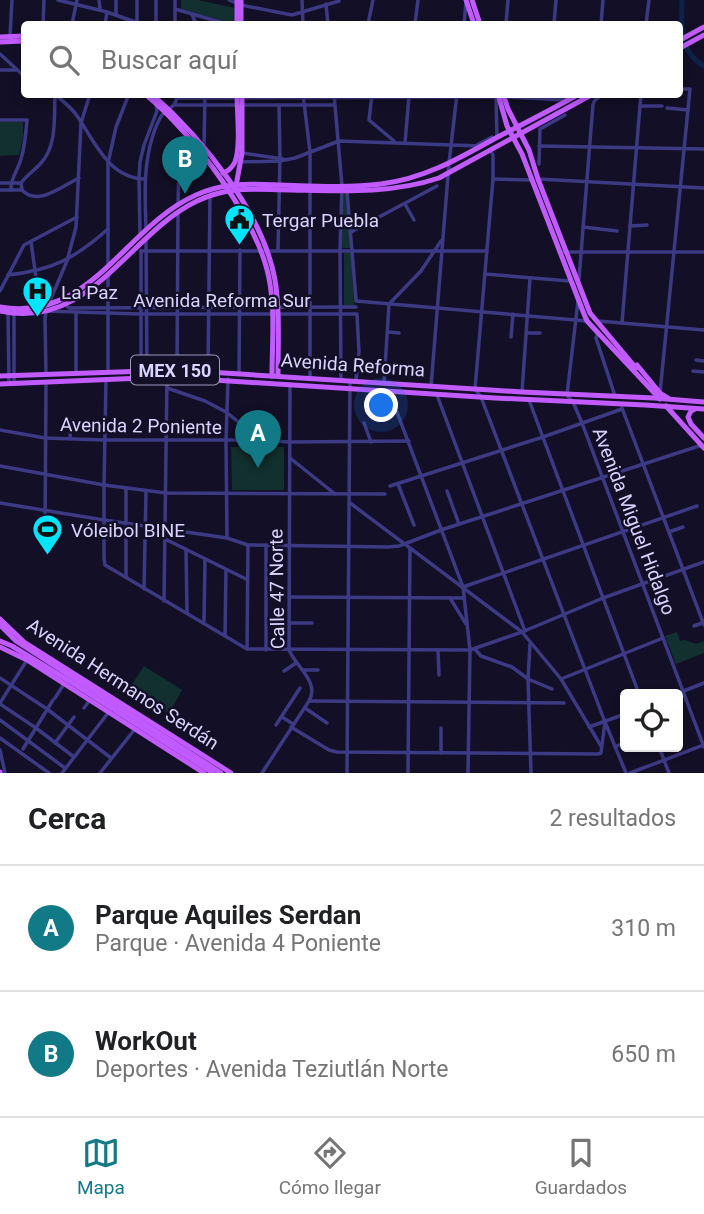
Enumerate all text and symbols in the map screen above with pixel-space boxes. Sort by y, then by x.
search box [21,21,683,98]
icon: search [45,41,83,79]
text: Buscar aquí [101,45,238,75]
pin: B [162,136,208,194]
public building icon: Tergar Puebla [222,203,256,247]
place label: Tergar Puebla [262,209,379,232]
hospital icon: La Paz [21,275,55,319]
place label: La Paz [61,281,118,304]
street label: Avenida Reforma Sur [133,289,311,312]
street label: Avenida Reforma [280,348,426,382]
road number: MEX 150 [131,356,219,384]
your location [364,388,398,422]
pin: A [235,410,281,468]
street label: Avenida 2 Poniente [60,413,222,439]
street label: Avenida Miguel Hidalgo [588,424,680,618]
sports icon: Vóleibol BINE [31,513,65,557]
place label: Vóleibol BINE [71,519,185,542]
street label: Calle 47 Norte [264,529,290,649]
street label: Avenida Hermanos Serdán [23,613,223,755]
map controls [620,689,683,752]
button: locate [620,689,683,752]
text: Cerca [28,801,106,836]
text: 2 resultados [549,805,676,832]
text: Parque Aquiles Serdan [95,900,361,930]
text: A [43,915,59,942]
text: 310 m [611,915,676,942]
text: Parque · Avenida 4 Poniente [95,930,381,957]
text: WorkOut [95,1026,197,1056]
text: B [44,1041,58,1068]
text: 650 m [611,1041,676,1068]
text: Deportes · Avenida Teziutlán Norte [95,1056,448,1083]
tab: Mapa [77,1134,125,1199]
tab: Cómo llegar [279,1134,381,1199]
tab: Guardados [535,1134,627,1199]

